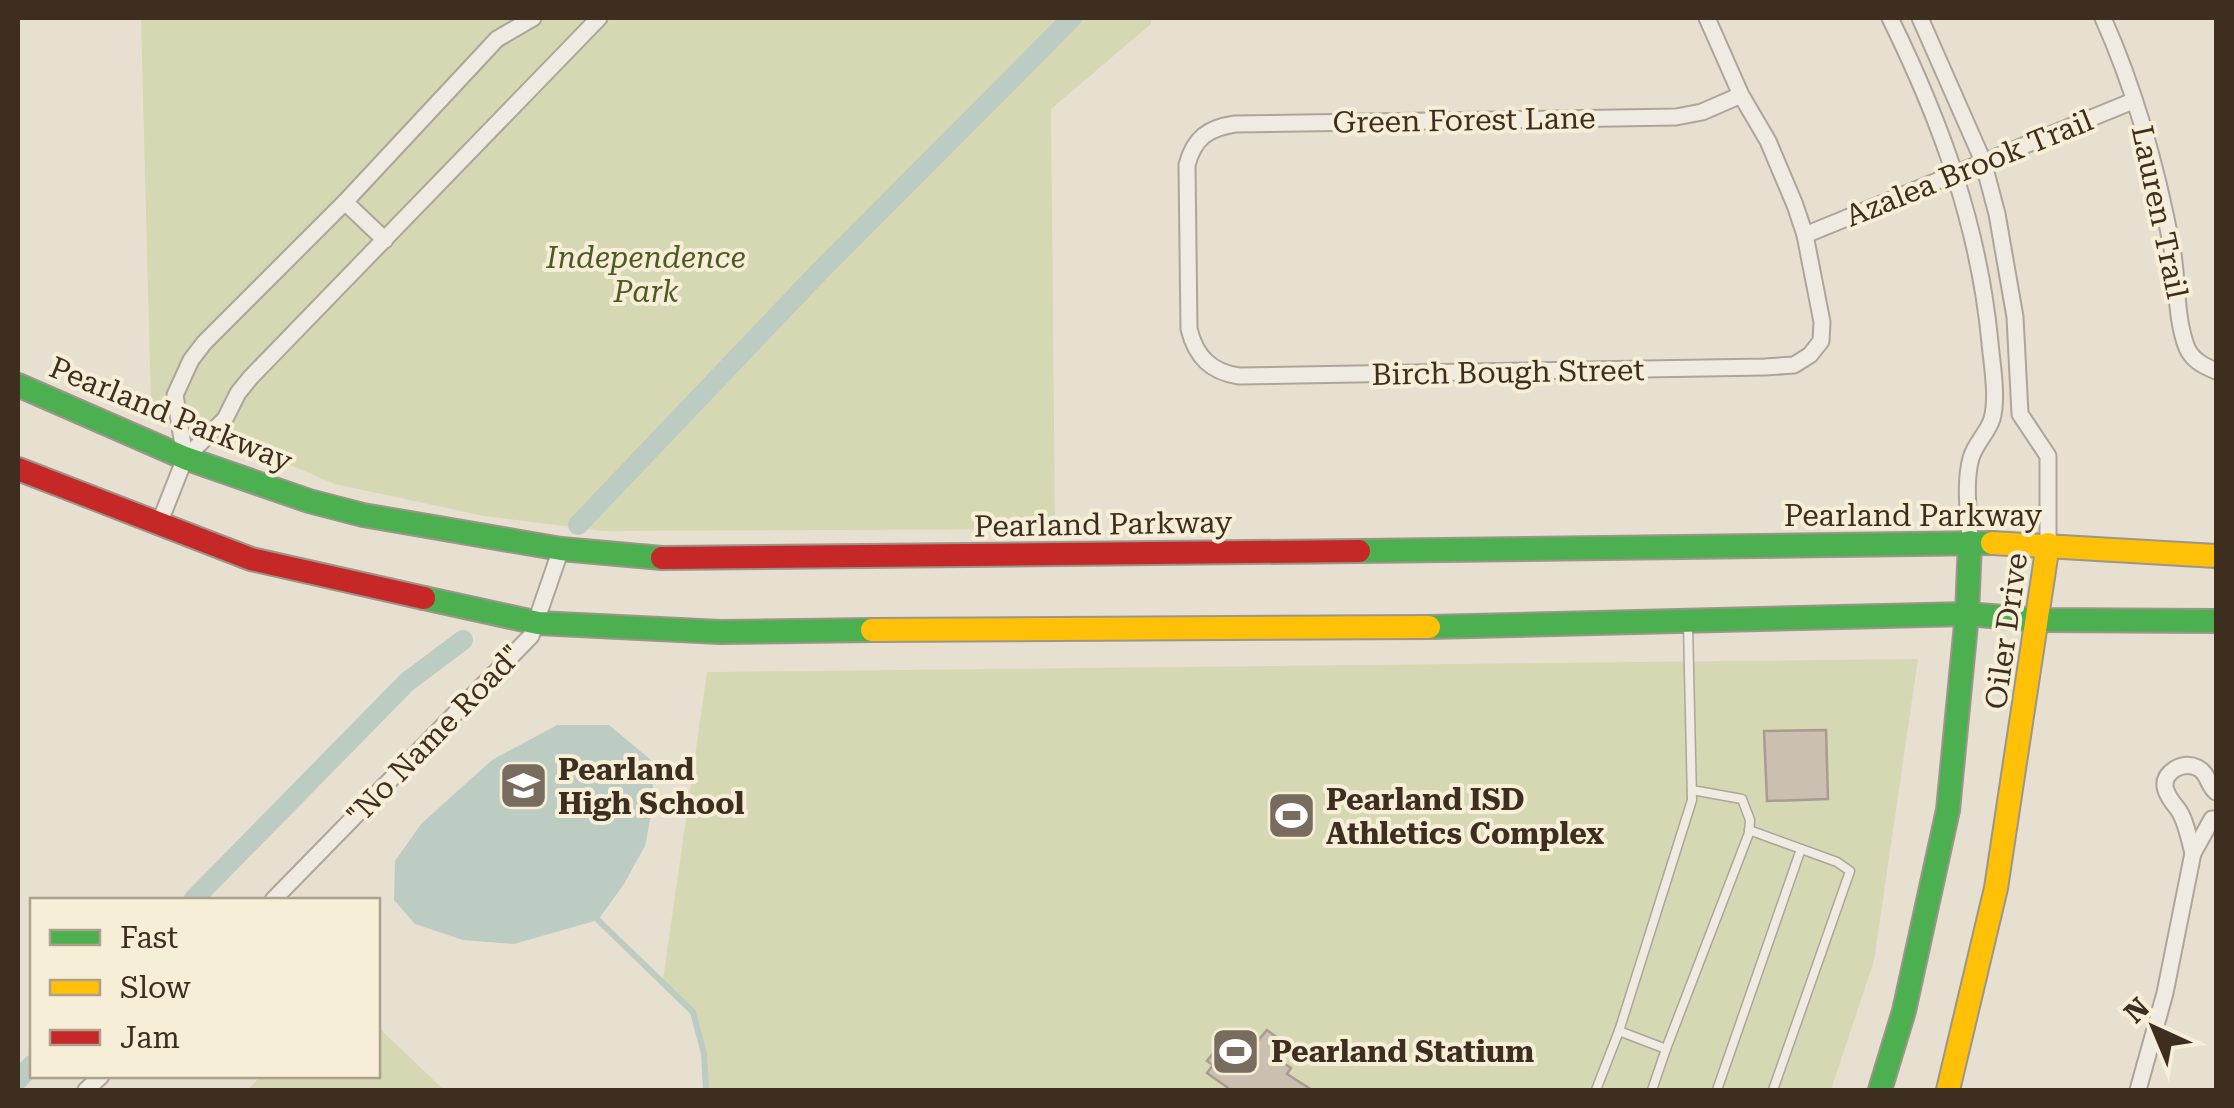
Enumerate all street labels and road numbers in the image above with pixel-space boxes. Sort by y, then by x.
street label: Green Forest Lane [1332,100,1596,140]
street label: Azalea Brook Trail [1840,102,2098,234]
street label: Lauren Trail [2125,122,2195,302]
street label: Pearland Parkway [45,349,298,479]
street label: Birch Bough Street [1371,352,1645,392]
street label: Pearland Parkway [1784,498,2043,533]
street label: Pearland Parkway [973,504,1233,544]
street label: Oiler Drive [1978,551,2034,711]
street label: "No Name Road" [339,638,529,832]

